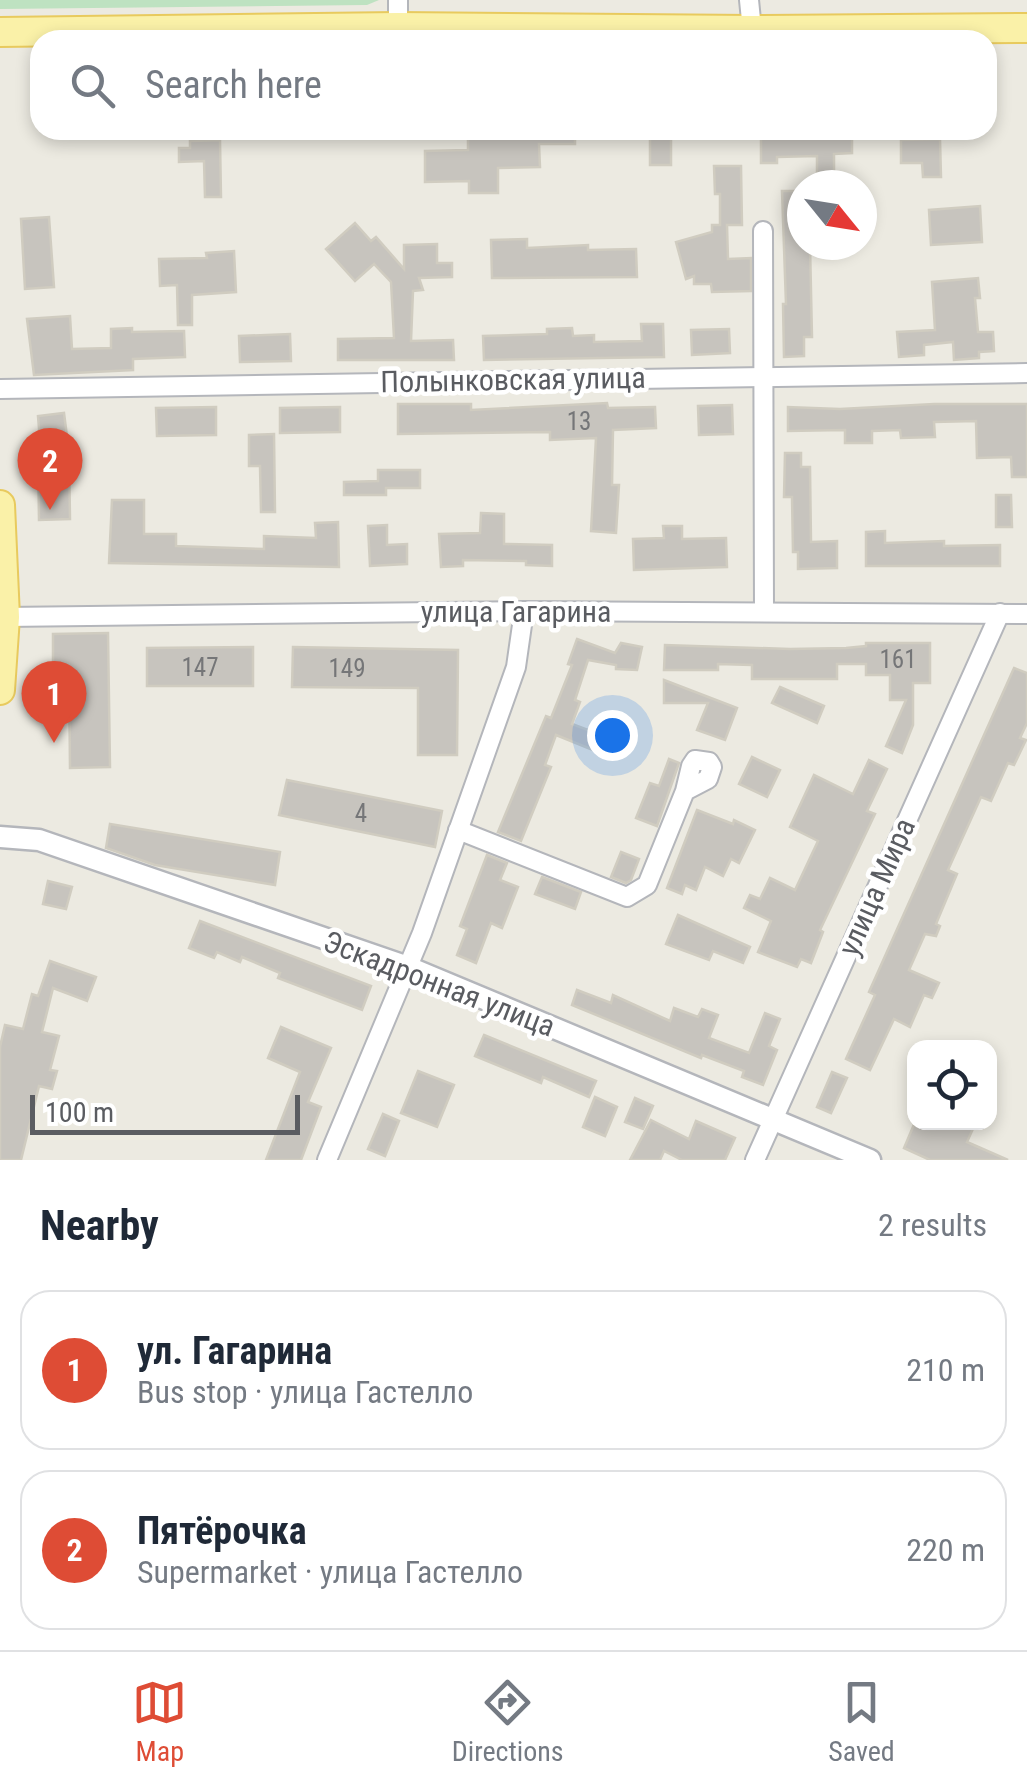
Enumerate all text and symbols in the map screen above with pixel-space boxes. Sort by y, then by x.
search box [30,30,997,140]
icon: search [65,58,120,113]
text: Search here [145,63,322,107]
north arrow [787,170,877,260]
street label: Полынковская улица [380,360,646,399]
house number: 13 [567,407,591,436]
pin: 2 [18,428,82,510]
street label: улица Гагарина [421,594,611,629]
house number: 161 [879,645,917,674]
house number: 147 [181,653,219,682]
house number: 149 [328,654,366,683]
pin: 1 [22,660,86,743]
your location [587,710,638,761]
house number: 4 [355,799,367,828]
street label: улица Мира [831,813,922,961]
street label: Эскадронная улица [318,923,560,1044]
map controls [907,1040,997,1130]
button: locate [907,1040,997,1130]
scale bar [30,1090,300,1134]
text: 100 m [45,1096,114,1129]
text: Nearby [40,1201,159,1250]
text: 2 results [878,1206,987,1244]
text: ул. Гагарина [137,1329,332,1373]
text: 1 [66,1351,83,1389]
text: 210 m [906,1351,985,1389]
text: Bus stop · улица Гастелло [137,1373,473,1411]
text: Пятёрочка [137,1509,307,1553]
text: 2 [66,1531,83,1569]
text: 220 m [906,1531,985,1569]
text: Supermarket · улица Гастелло [137,1553,523,1591]
tab: Map [132,1675,187,1768]
tab: Directions [452,1675,564,1768]
tab: Saved [828,1675,895,1768]

